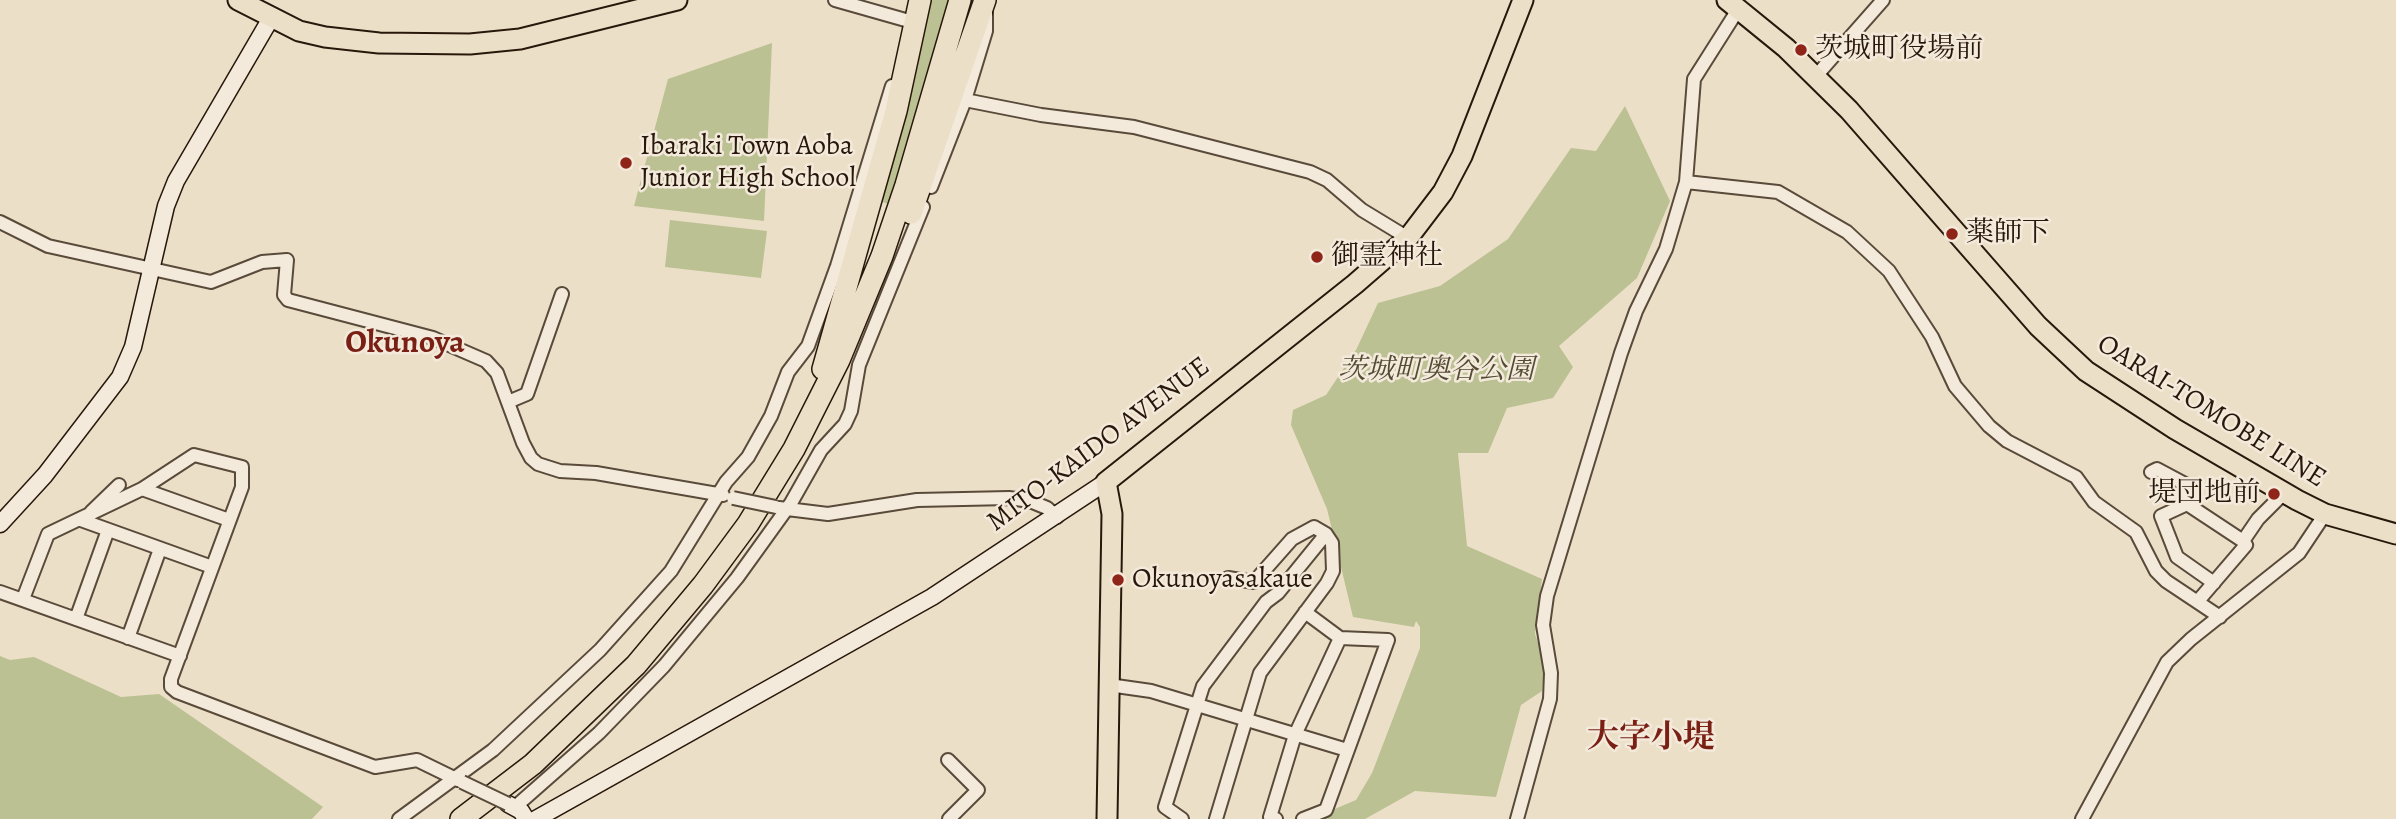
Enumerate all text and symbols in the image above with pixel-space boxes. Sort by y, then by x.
place label: 茨城町役場前 [1815,33,1983,67]
marker: 茨城町役場前 [1793,42,1809,58]
place label: Ibaraki Town Aoba Junior High School [640,130,856,196]
marker: Ibaraki Town Aoba Junior High School [618,155,634,171]
place label: 薬師下 [1966,217,2050,251]
marker: 薬師下 [1944,226,1960,242]
place label: 御霊神社 [1331,240,1443,274]
marker: 御霊神社 [1309,249,1325,265]
district label: Okunoya [345,325,465,363]
street label: OARAI-TOMOBE LINE [2090,328,2332,496]
street label: MITO-KAIDO AVENUE [981,350,1217,540]
park label: 茨城町奥谷公園 [1338,354,1534,388]
place label: 堤団地前 [2148,477,2260,511]
marker: 堤団地前 [2266,486,2282,502]
place label: Okunoyasakaue [1132,563,1313,597]
marker: Okunoyasakaue [1110,572,1126,588]
district label: 大字小堤 [1587,720,1715,758]

